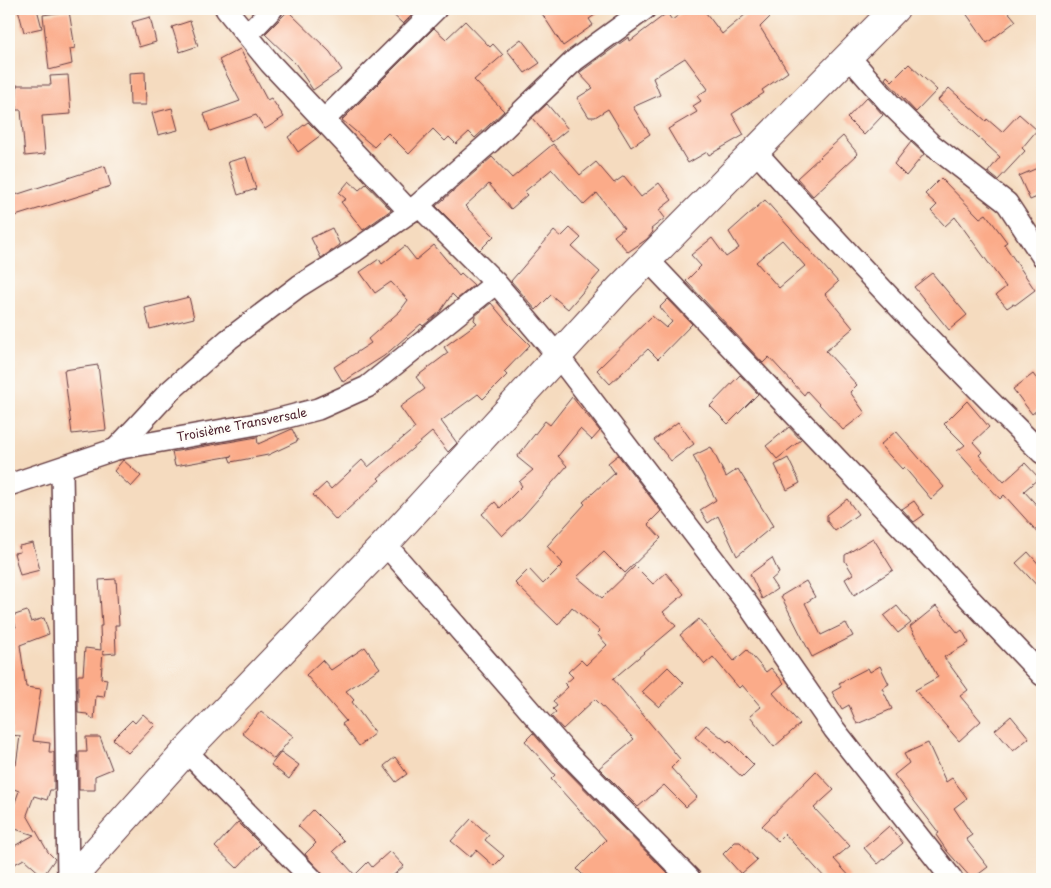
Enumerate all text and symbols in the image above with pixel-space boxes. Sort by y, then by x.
street label: Troisième Transversale [175,403,309,445]

